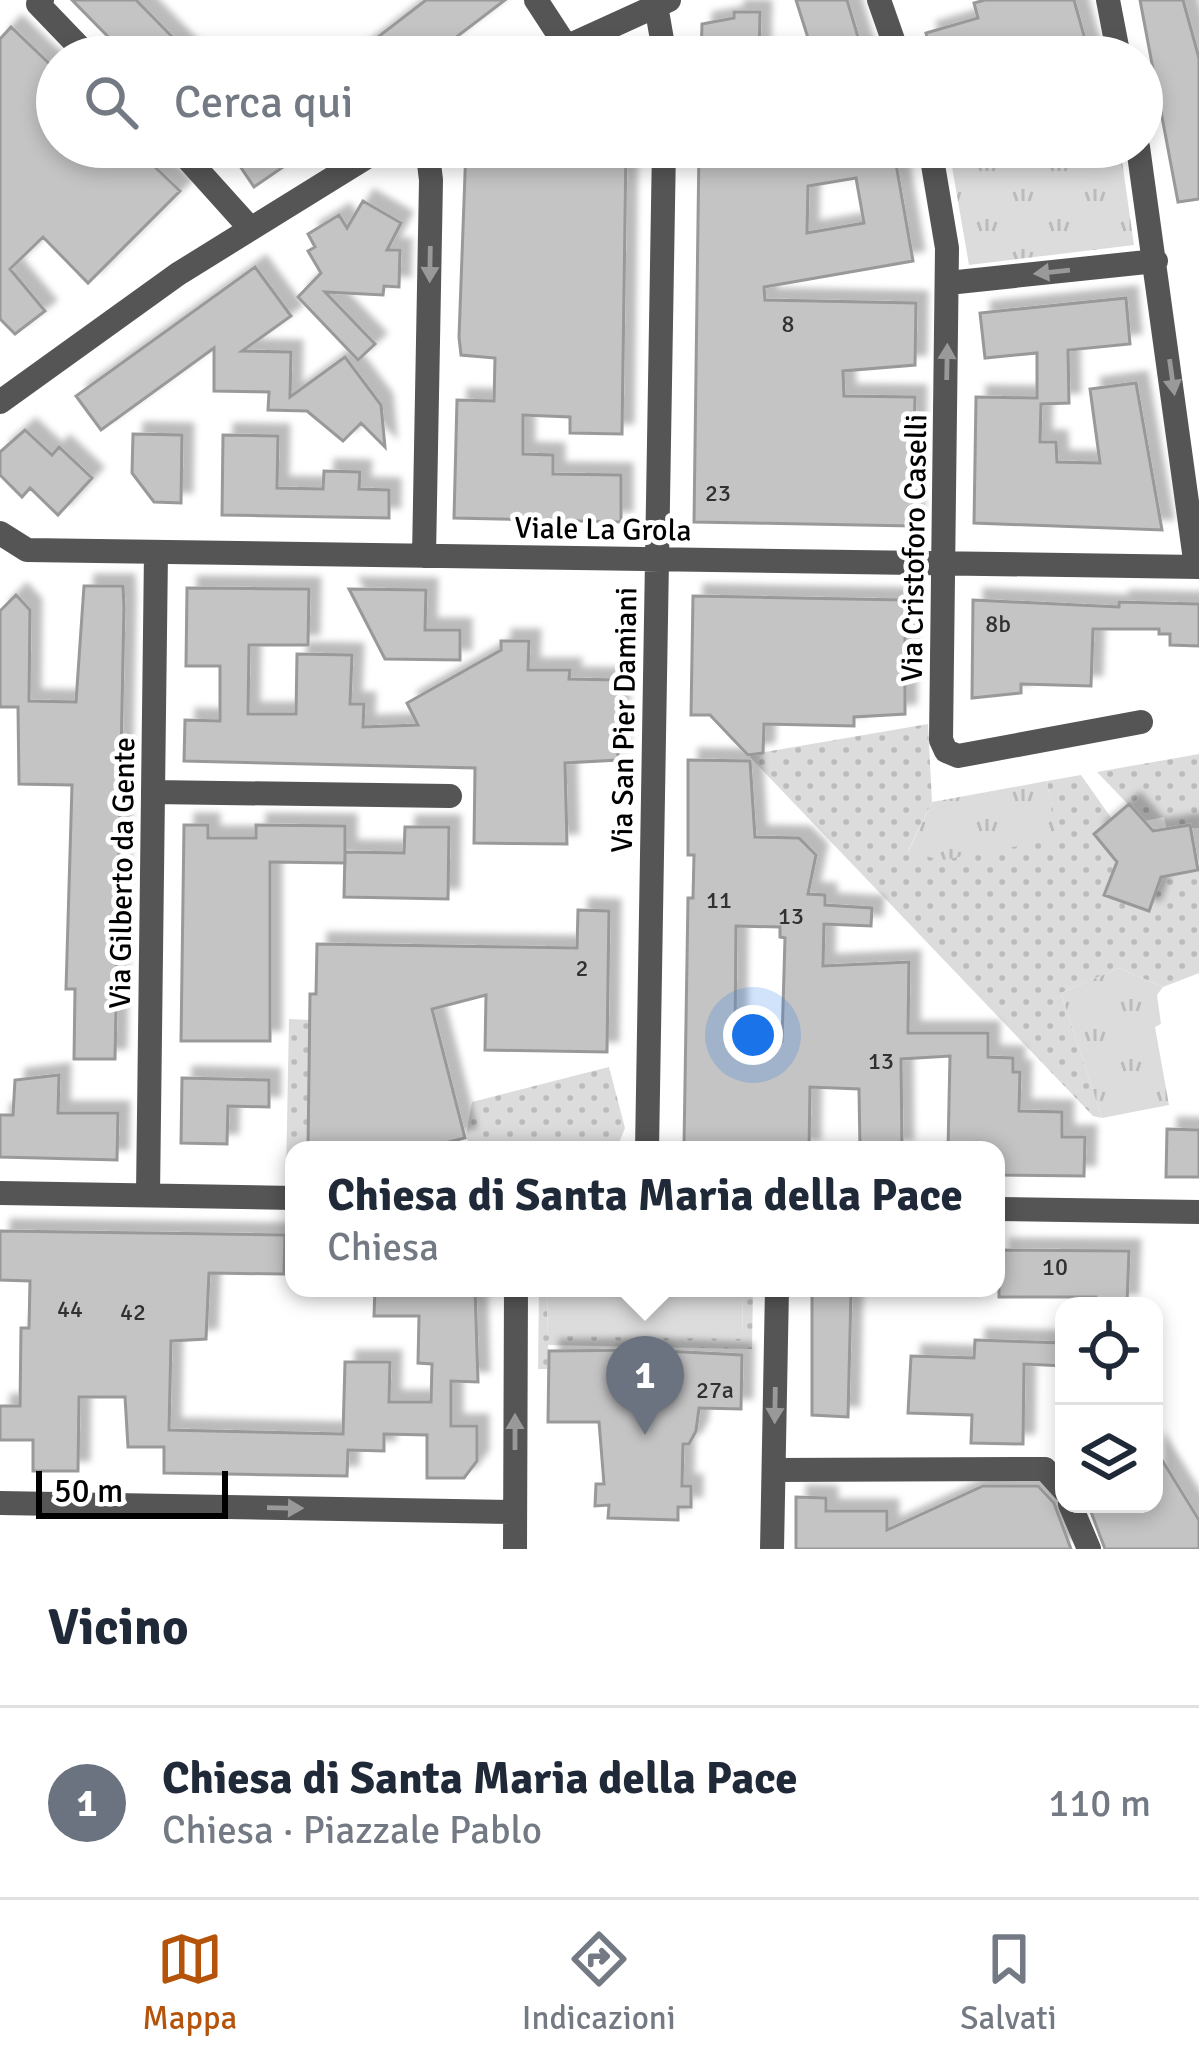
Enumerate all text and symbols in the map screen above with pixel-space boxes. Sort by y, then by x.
search box [36,36,1163,168]
icon: search [78,69,144,135]
text: Cerca qui [174,75,353,130]
one-way arrow [420,246,439,284]
one-way arrow [1033,263,1070,282]
house number: 8 [782,309,794,339]
one-way arrow [937,342,956,380]
one-way arrow [1163,359,1182,396]
street label: Via Cristoforo Caselli [894,414,935,682]
house number: 23 [705,478,731,508]
street label: Viale La Grola [514,509,692,550]
street label: Via San Pier Damiani [604,587,645,853]
house number: 8b [985,609,1011,639]
street label: Via Gilberto da Gente [102,737,143,1009]
house number: 11 [706,885,732,915]
house number: 13 [778,901,804,931]
house number: 2 [576,953,588,983]
your location [723,1005,783,1065]
house number: 13 [868,1046,894,1076]
popup [285,1141,1005,1297]
text: Chiesa di Santa Maria della Pace [327,1168,963,1223]
text: Chiesa [327,1223,439,1271]
house number: 10 [1042,1252,1068,1282]
house number: 44 [57,1294,83,1324]
house number: 42 [120,1297,146,1327]
map controls [1055,1297,1163,1513]
button: locate [1055,1297,1163,1405]
pin: 1 [606,1336,684,1435]
house number: 27a [696,1375,734,1405]
one-way arrow [765,1387,785,1425]
button: layers [1055,1405,1163,1513]
one-way arrow [505,1412,525,1450]
scale bar [36,1465,228,1518]
text: 50 m [54,1471,123,1512]
one-way arrow [267,1499,305,1518]
text: Vicino [48,1596,189,1659]
text: Chiesa di Santa Maria della Pace [162,1751,798,1806]
text: 1 [76,1779,98,1827]
text: 110 m [1048,1779,1151,1827]
text: Chiesa · Piazzale Pablo [162,1806,542,1854]
tab: Mappa [142,1926,237,2039]
tab: Indicazioni [522,1926,676,2039]
tab: Salvati [960,1926,1057,2039]

